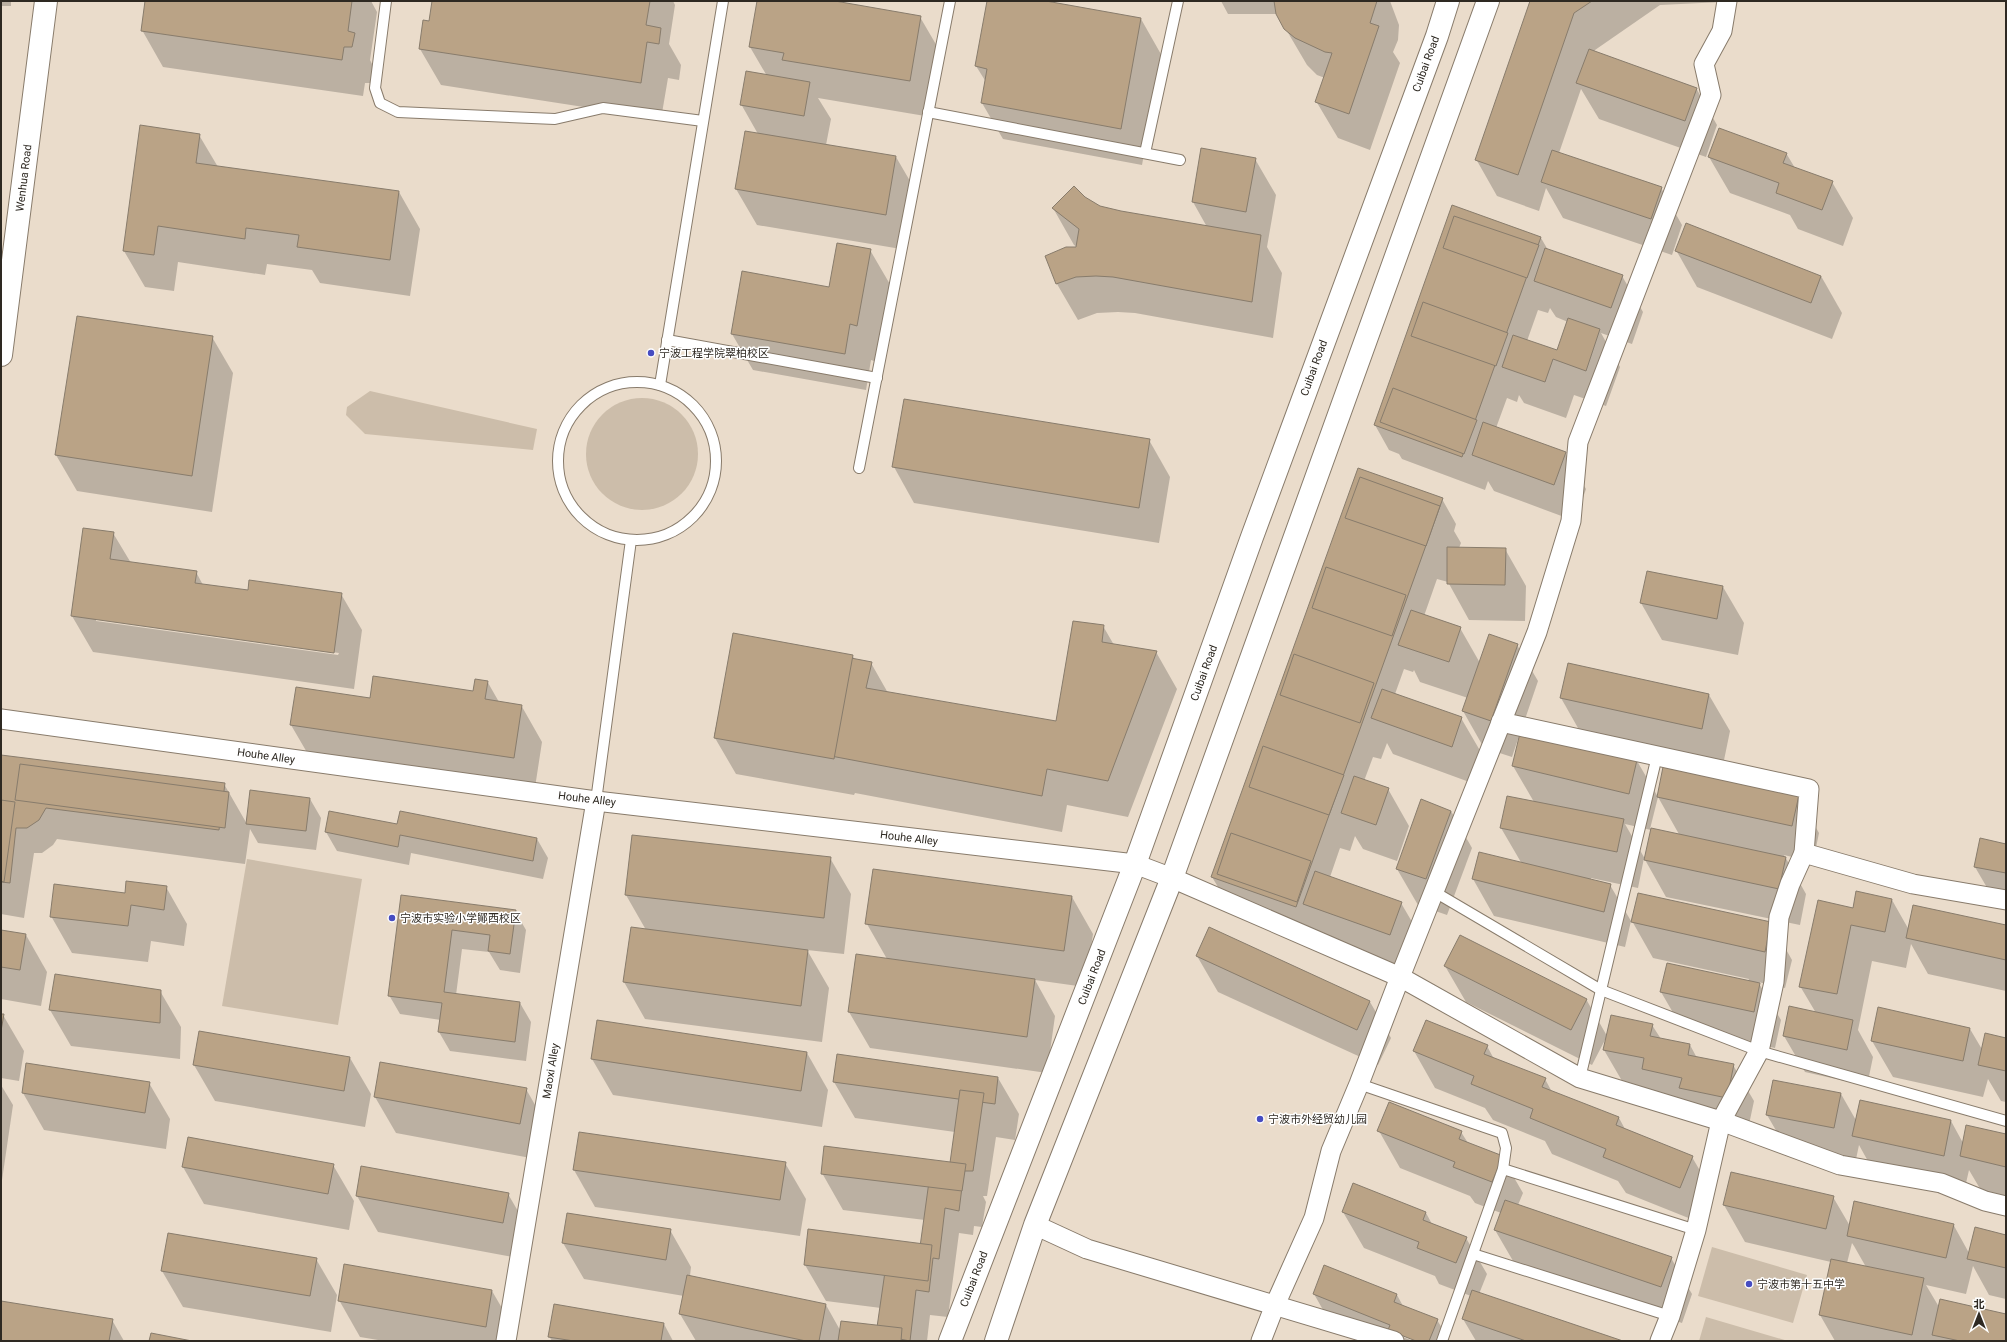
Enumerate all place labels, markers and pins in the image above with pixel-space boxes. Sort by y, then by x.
place label: 宁波工程学院翠柏校区 [659,347,769,360]
marker: 宁波工程学院翠柏校区 [646,348,656,358]
place label: 宁波市实验小学鄮西校区 [400,912,521,925]
marker: 宁波市实验小学鄮西校区 [387,913,397,923]
place label: 宁波市外经贸幼儿园 [1268,1113,1367,1126]
marker: 宁波市外经贸幼儿园 [1255,1114,1265,1124]
place label: 宁波市第十五中学 [1757,1278,1845,1291]
marker: 宁波市第十五中学 [1744,1279,1754,1289]

